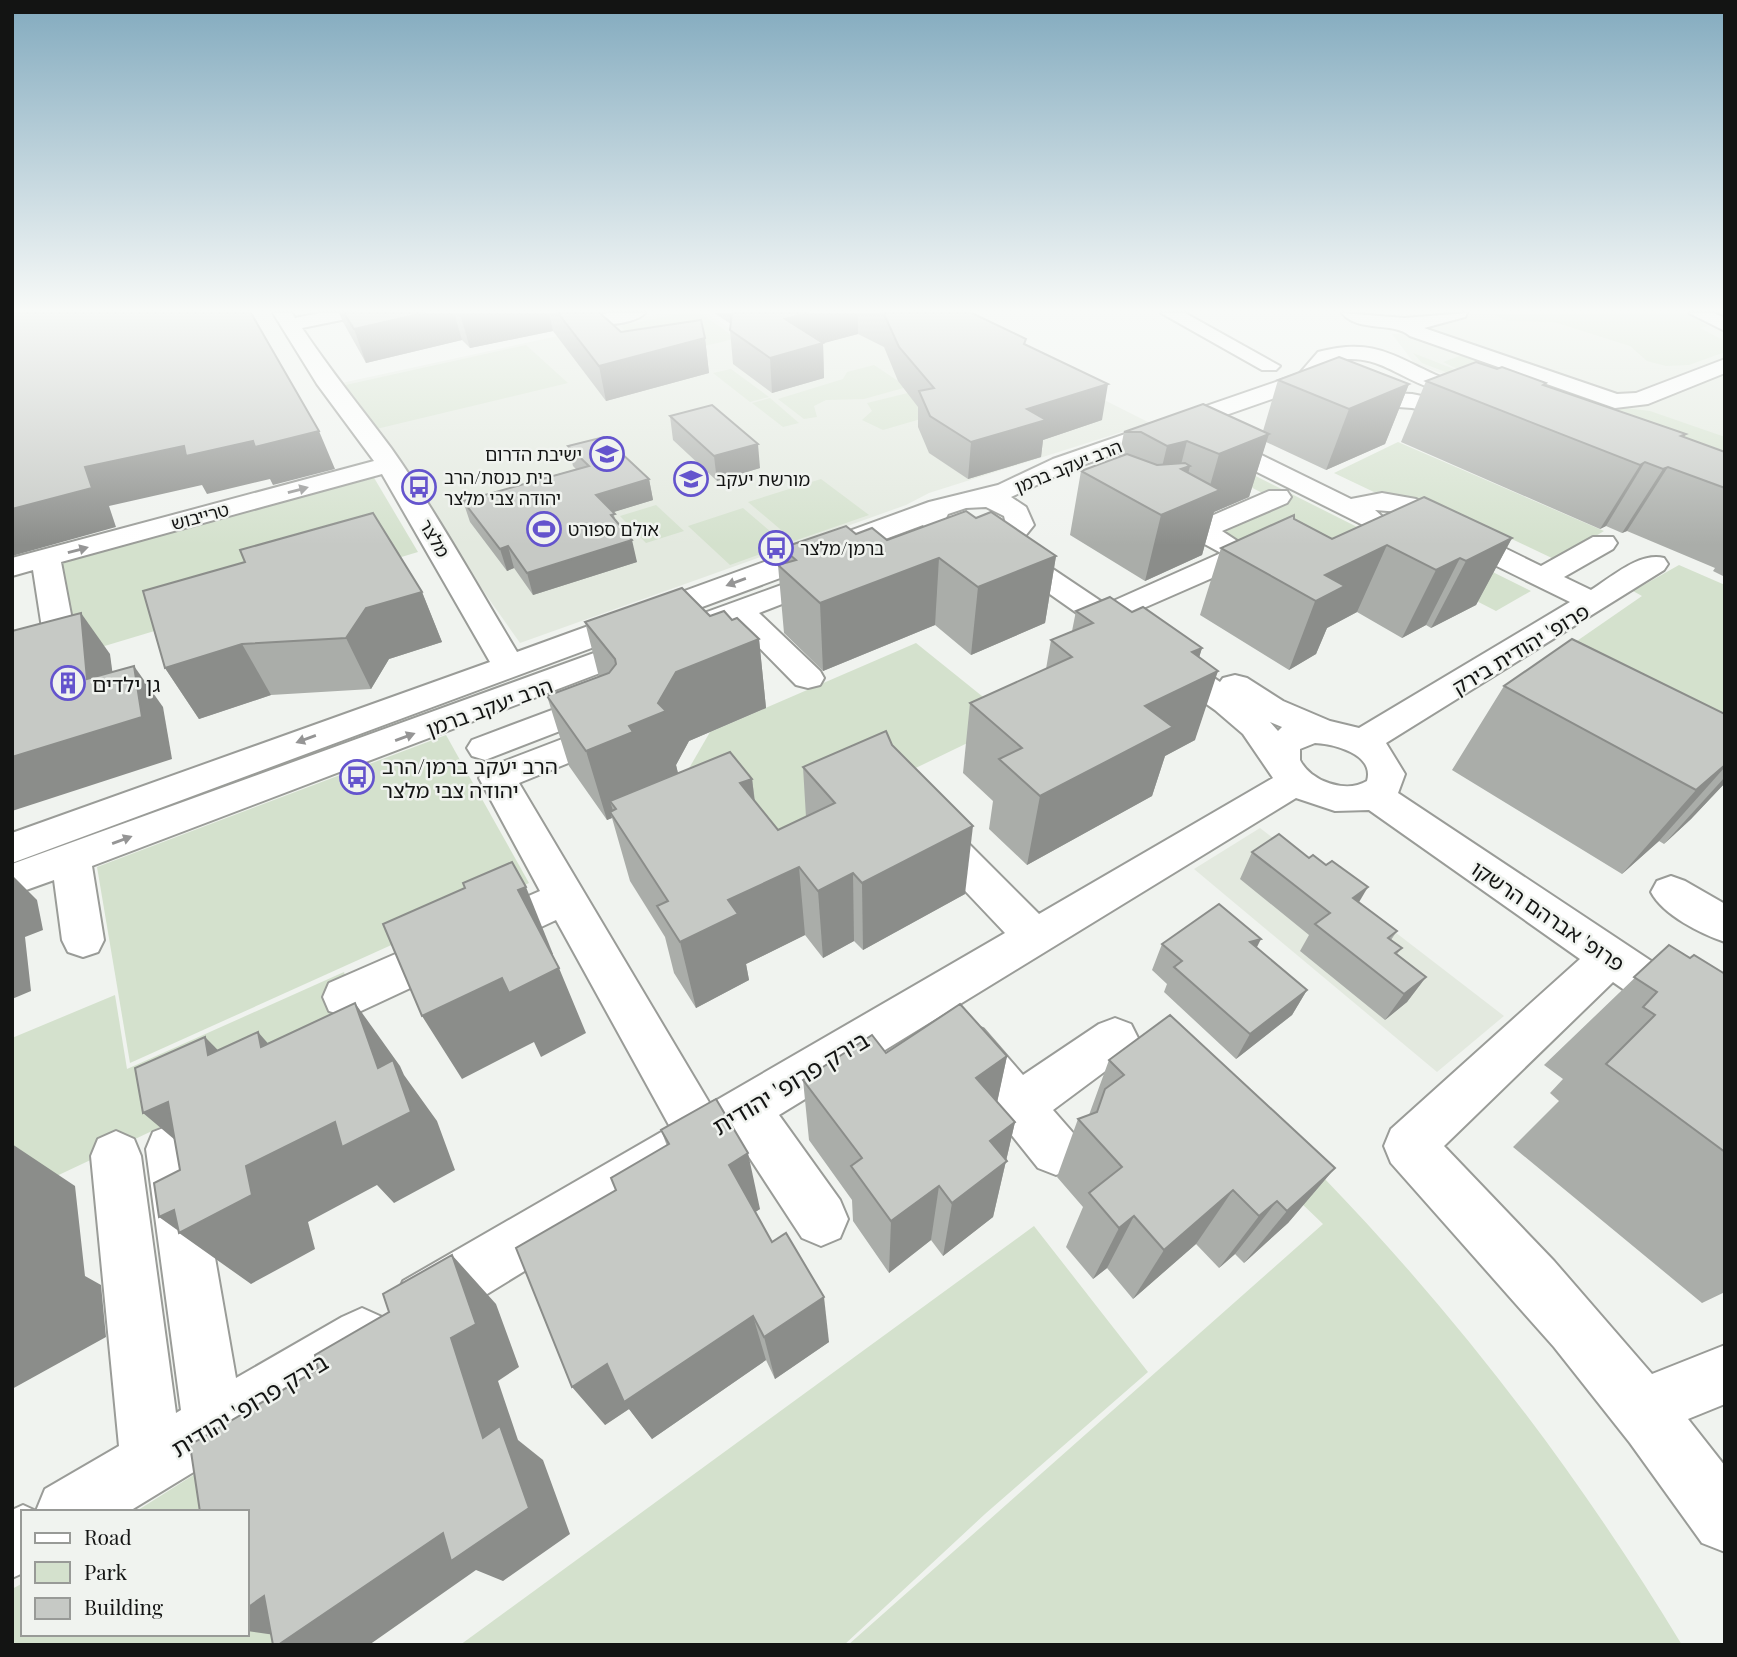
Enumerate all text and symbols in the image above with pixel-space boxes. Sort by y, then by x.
street label: הרב יעקב ברמן [1011,434,1125,498]
school or university icon: ישיבת הדרום [588,435,626,473]
place label: ישיבת הדרום [485,442,582,466]
school or university icon: מורשת יעקב [672,460,710,498]
place label: בית כנסת/הרב יהודה צבי מלצר [444,465,561,510]
place label: מורשת יעקב [716,467,810,491]
bus stop icon: בית כנסת/הרב יהודה צבי מלצר [400,468,438,506]
one-way arrow [287,484,309,495]
street label: טרייבוש [168,497,232,535]
sports icon: אולם ספורט [525,510,563,548]
street label: מלצר [414,514,456,562]
place label: אולם ספורט [568,517,659,541]
bus stop icon: ברמן/מלצר [757,529,795,567]
place label: ברמן/מלצר [800,536,884,560]
one-way arrow [67,544,89,555]
one-way arrow [726,577,747,588]
street label: פרופ' יהודית בירק [1446,596,1594,700]
building icon: גן ילדים [49,664,87,702]
place label: גן ילדים [92,669,161,697]
street label: הרב יעקב ברמן [422,670,556,742]
one-way arrow [395,731,416,742]
one-way arrow [295,734,316,745]
place label: הרב יעקב ברמן/הרב יהודה צבי מלצר [382,751,558,803]
bus stop icon: הרב יעקב ברמן/הרב יהודה צבי מלצר [338,758,376,796]
one-way arrow [112,834,133,845]
street label: פרופ' אברהם הרשקו [1467,853,1631,977]
street label: בירק פרופ' יהודית [706,1023,874,1141]
street label: בירק פרופ' יהודית [165,1345,333,1463]
legend [21,1510,248,1636]
text: Road [84,1522,132,1550]
text: Park [84,1557,128,1585]
text: Building [84,1592,163,1620]

